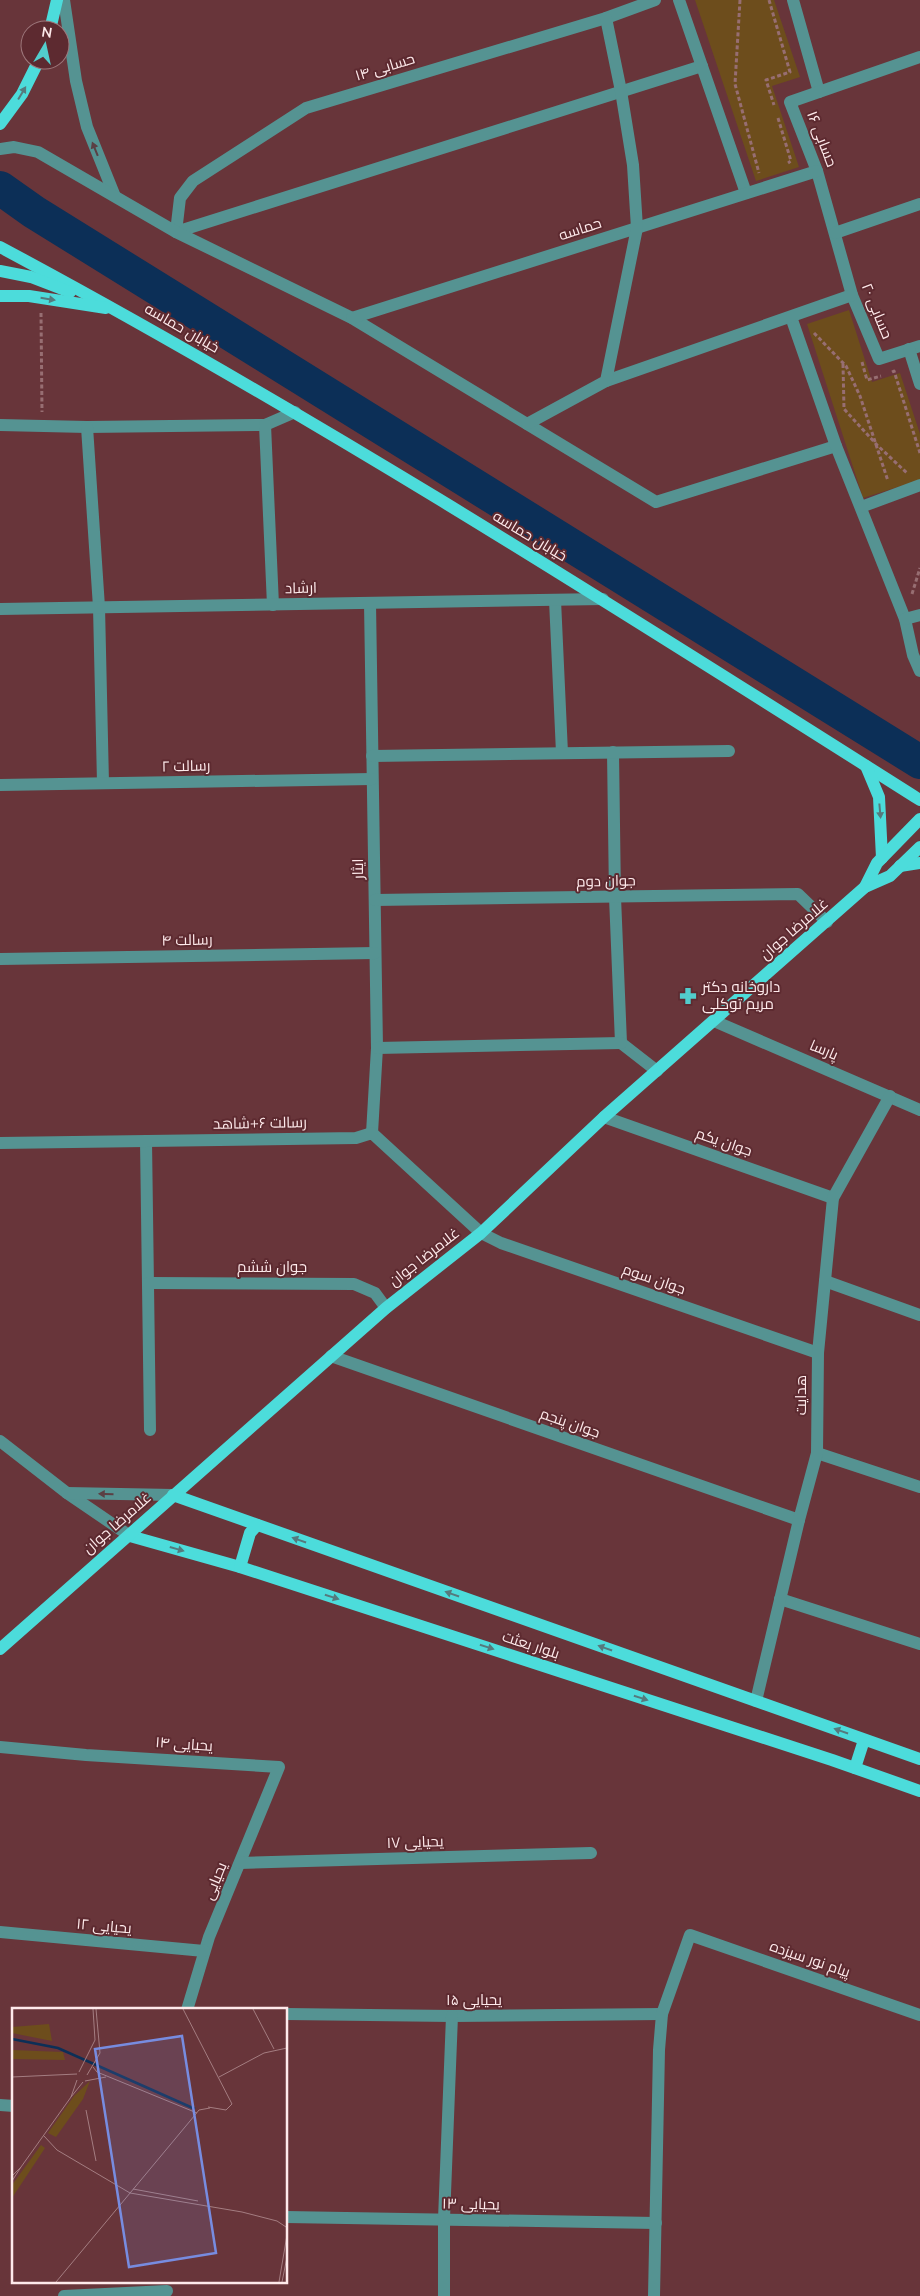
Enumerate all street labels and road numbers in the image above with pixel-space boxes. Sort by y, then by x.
street label: حسابی ۱۴ [353,48,417,86]
street label: حسابی ۱۶ [802,108,842,170]
street label: حماسه [556,213,604,245]
street label: حسابی ۲۰ [857,280,897,342]
street label: خیابان حماسه [141,298,223,358]
street label: خیابان حماسه [489,506,571,566]
street label: ارشاد [285,578,317,598]
street label: رسالت ۲ [161,756,211,776]
street label: ایثار [348,858,368,881]
street label: جوان دوم [576,870,636,892]
street label: غلامرضا جوان [755,894,833,964]
street label: رسالت ۴ [161,930,213,950]
street label: پارسا [807,1035,841,1065]
street label: رسالت ۶+شاهد [213,1112,307,1134]
street label: جوان یکم [693,1123,755,1161]
street label: غلامرضا جوان [384,1223,464,1291]
street label: جوان ششم [237,1257,307,1277]
street label: جوان سوم [620,1259,688,1299]
street label: هدایت [791,1375,811,1415]
street label: جوان پنجم [537,1403,603,1443]
street label: غلامرضا جوان [78,1488,156,1558]
street label: بلوار بعثت [500,1626,562,1664]
street label: یحیایی ۱۴ [155,1732,213,1756]
street label: یحیایی ۱۷ [386,1831,444,1853]
street label: یحیایی [198,1859,232,1903]
street label: یحیایی ۱۲ [75,1914,133,1938]
street label: پیام نور سیزده [767,1936,853,1982]
street label: یحیایی ۱۵ [446,1990,502,2010]
street label: یحیایی ۱۳ [442,2193,500,2215]

